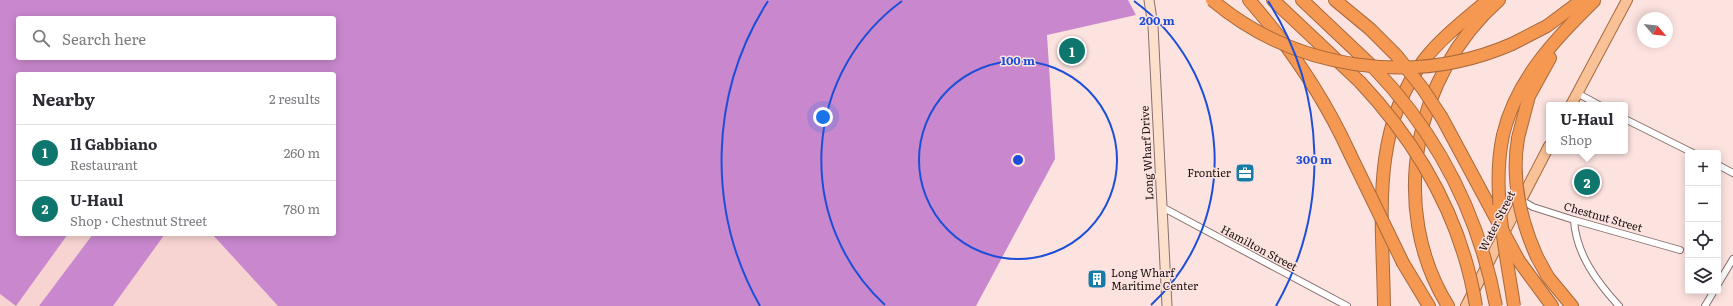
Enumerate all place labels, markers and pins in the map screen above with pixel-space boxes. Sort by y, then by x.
pin: 1 [1059,36,1085,66]
centre of rings [1011,153,1025,167]
office icon: Frontier [1234,162,1256,184]
place label: Frontier [1187,164,1232,180]
pin: 2 [1574,167,1600,197]
place label: Long Wharf Maritime Center [1111,264,1199,293]
building icon: Long Wharf Maritime Center [1086,268,1108,290]

